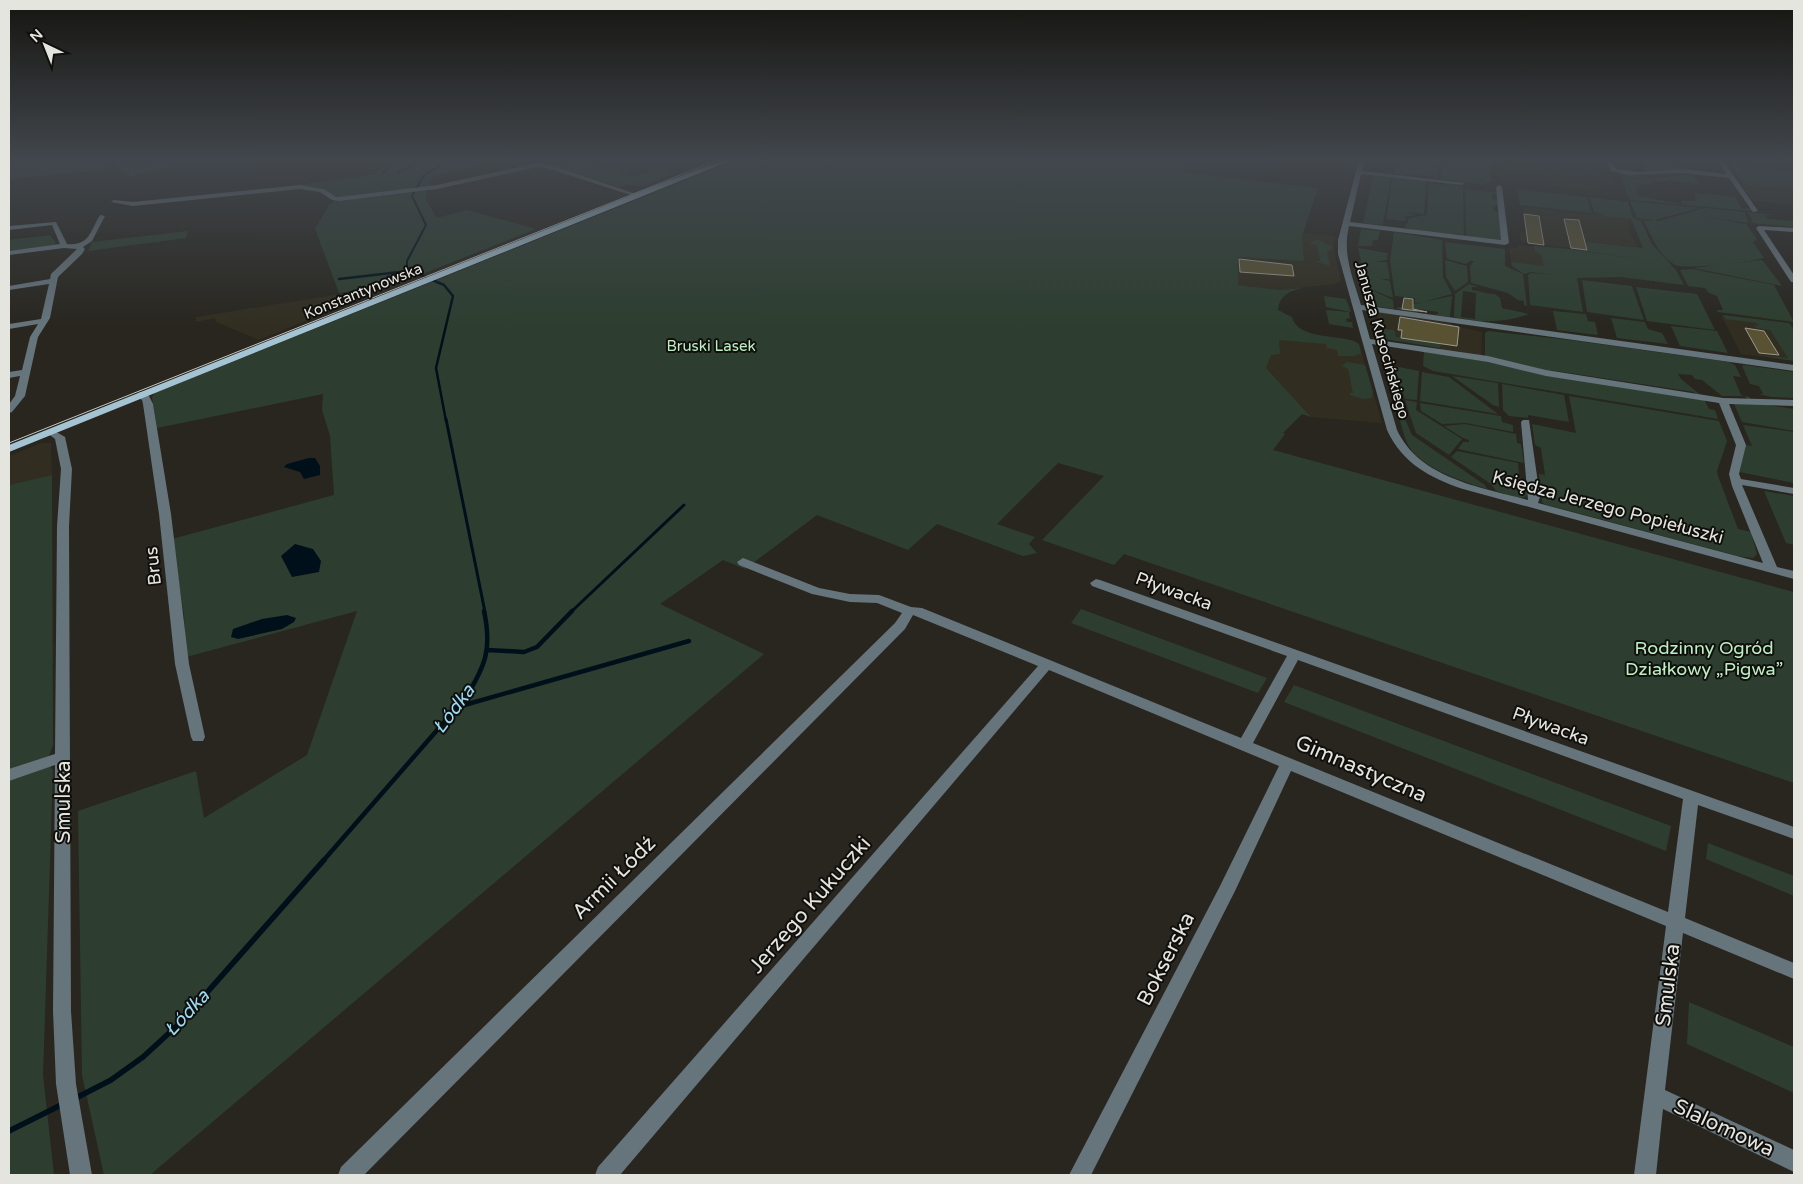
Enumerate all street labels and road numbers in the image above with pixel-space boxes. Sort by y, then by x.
street label: Konstantynowska [301,259,425,323]
street label: Janusza Kusocińskiego [1351,259,1413,421]
street label: Księdza Jerzego Popiełuszki [1490,466,1726,548]
street label: Brus [140,546,166,586]
street label: Pływacka [1133,567,1215,615]
street label: Pływacka [1510,702,1592,750]
street label: Gimnastyczna [1292,730,1430,808]
street label: Smulska [51,760,76,844]
street label: Armii Łódź [567,831,661,925]
street label: Jerzego Kukuczki [744,832,876,978]
street label: Bokserska [1132,908,1200,1010]
street label: Smulska [1651,942,1685,1028]
street label: Slalomowa [1670,1094,1778,1162]

